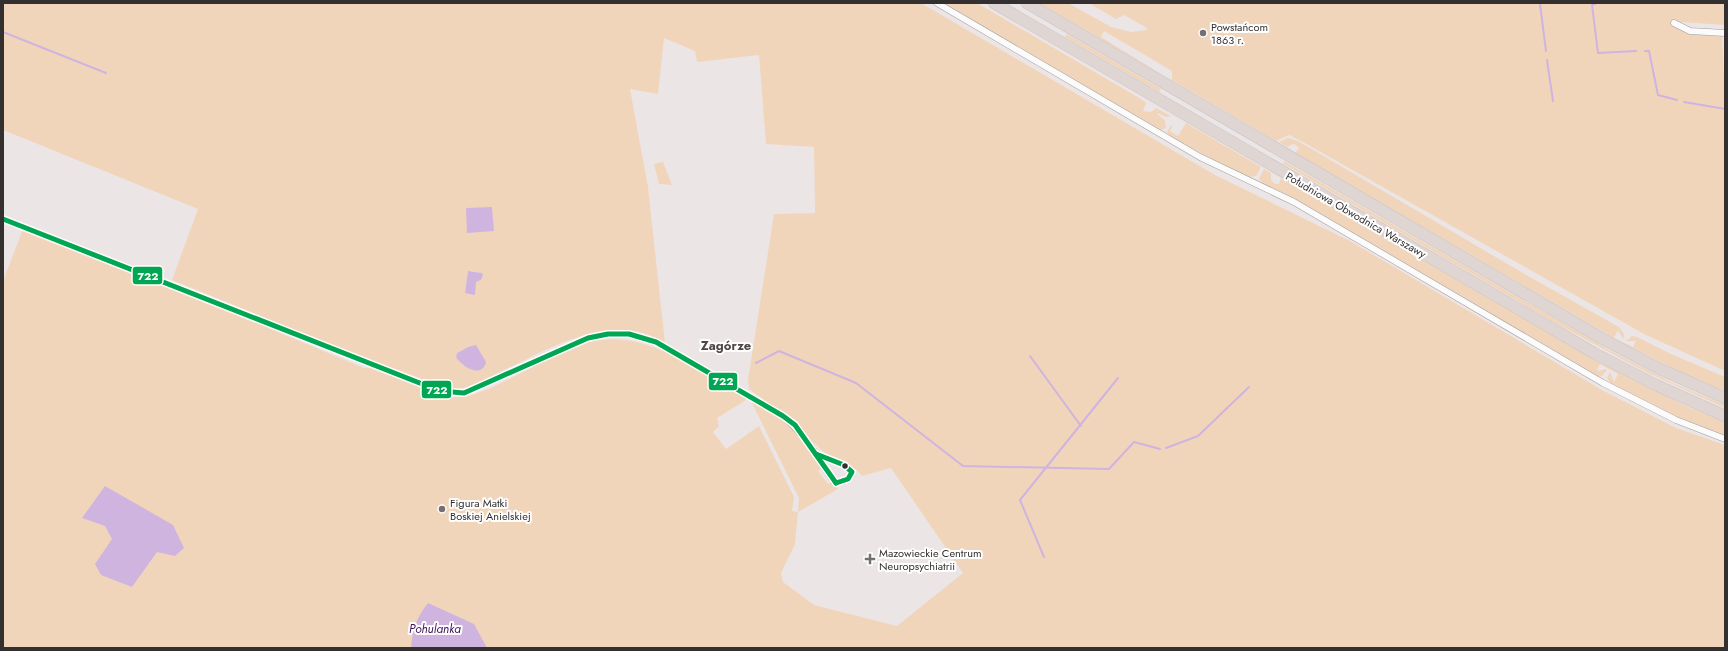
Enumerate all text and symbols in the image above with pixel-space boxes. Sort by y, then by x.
place label: Powstańcom 1863 r. [1211,19,1268,48]
marker: Powstańcom 1863 r. [1198,28,1208,38]
street label: Południowa Obwodnica Warszawy [1283,168,1429,262]
line badge: 722 [132,266,163,285]
text: 722 [137,268,159,284]
district label: Zagórze [701,336,752,355]
line badge: 722 [708,372,738,391]
text: 722 [712,373,734,389]
line badge: 722 [421,380,452,399]
text: 722 [426,382,448,398]
unlabelled marker [840,461,850,471]
place label: Figura Matki Boskiej Anielskiej [450,495,531,524]
marker: Figura Matki Boskiej Anielskiej [437,504,447,514]
place label: Mazowieckie Centrum Neuropsychiatrii [879,545,982,574]
marker: Mazowieckie Centrum Neuropsychiatrii [864,553,876,565]
water label: Pohulanka [409,620,461,638]

